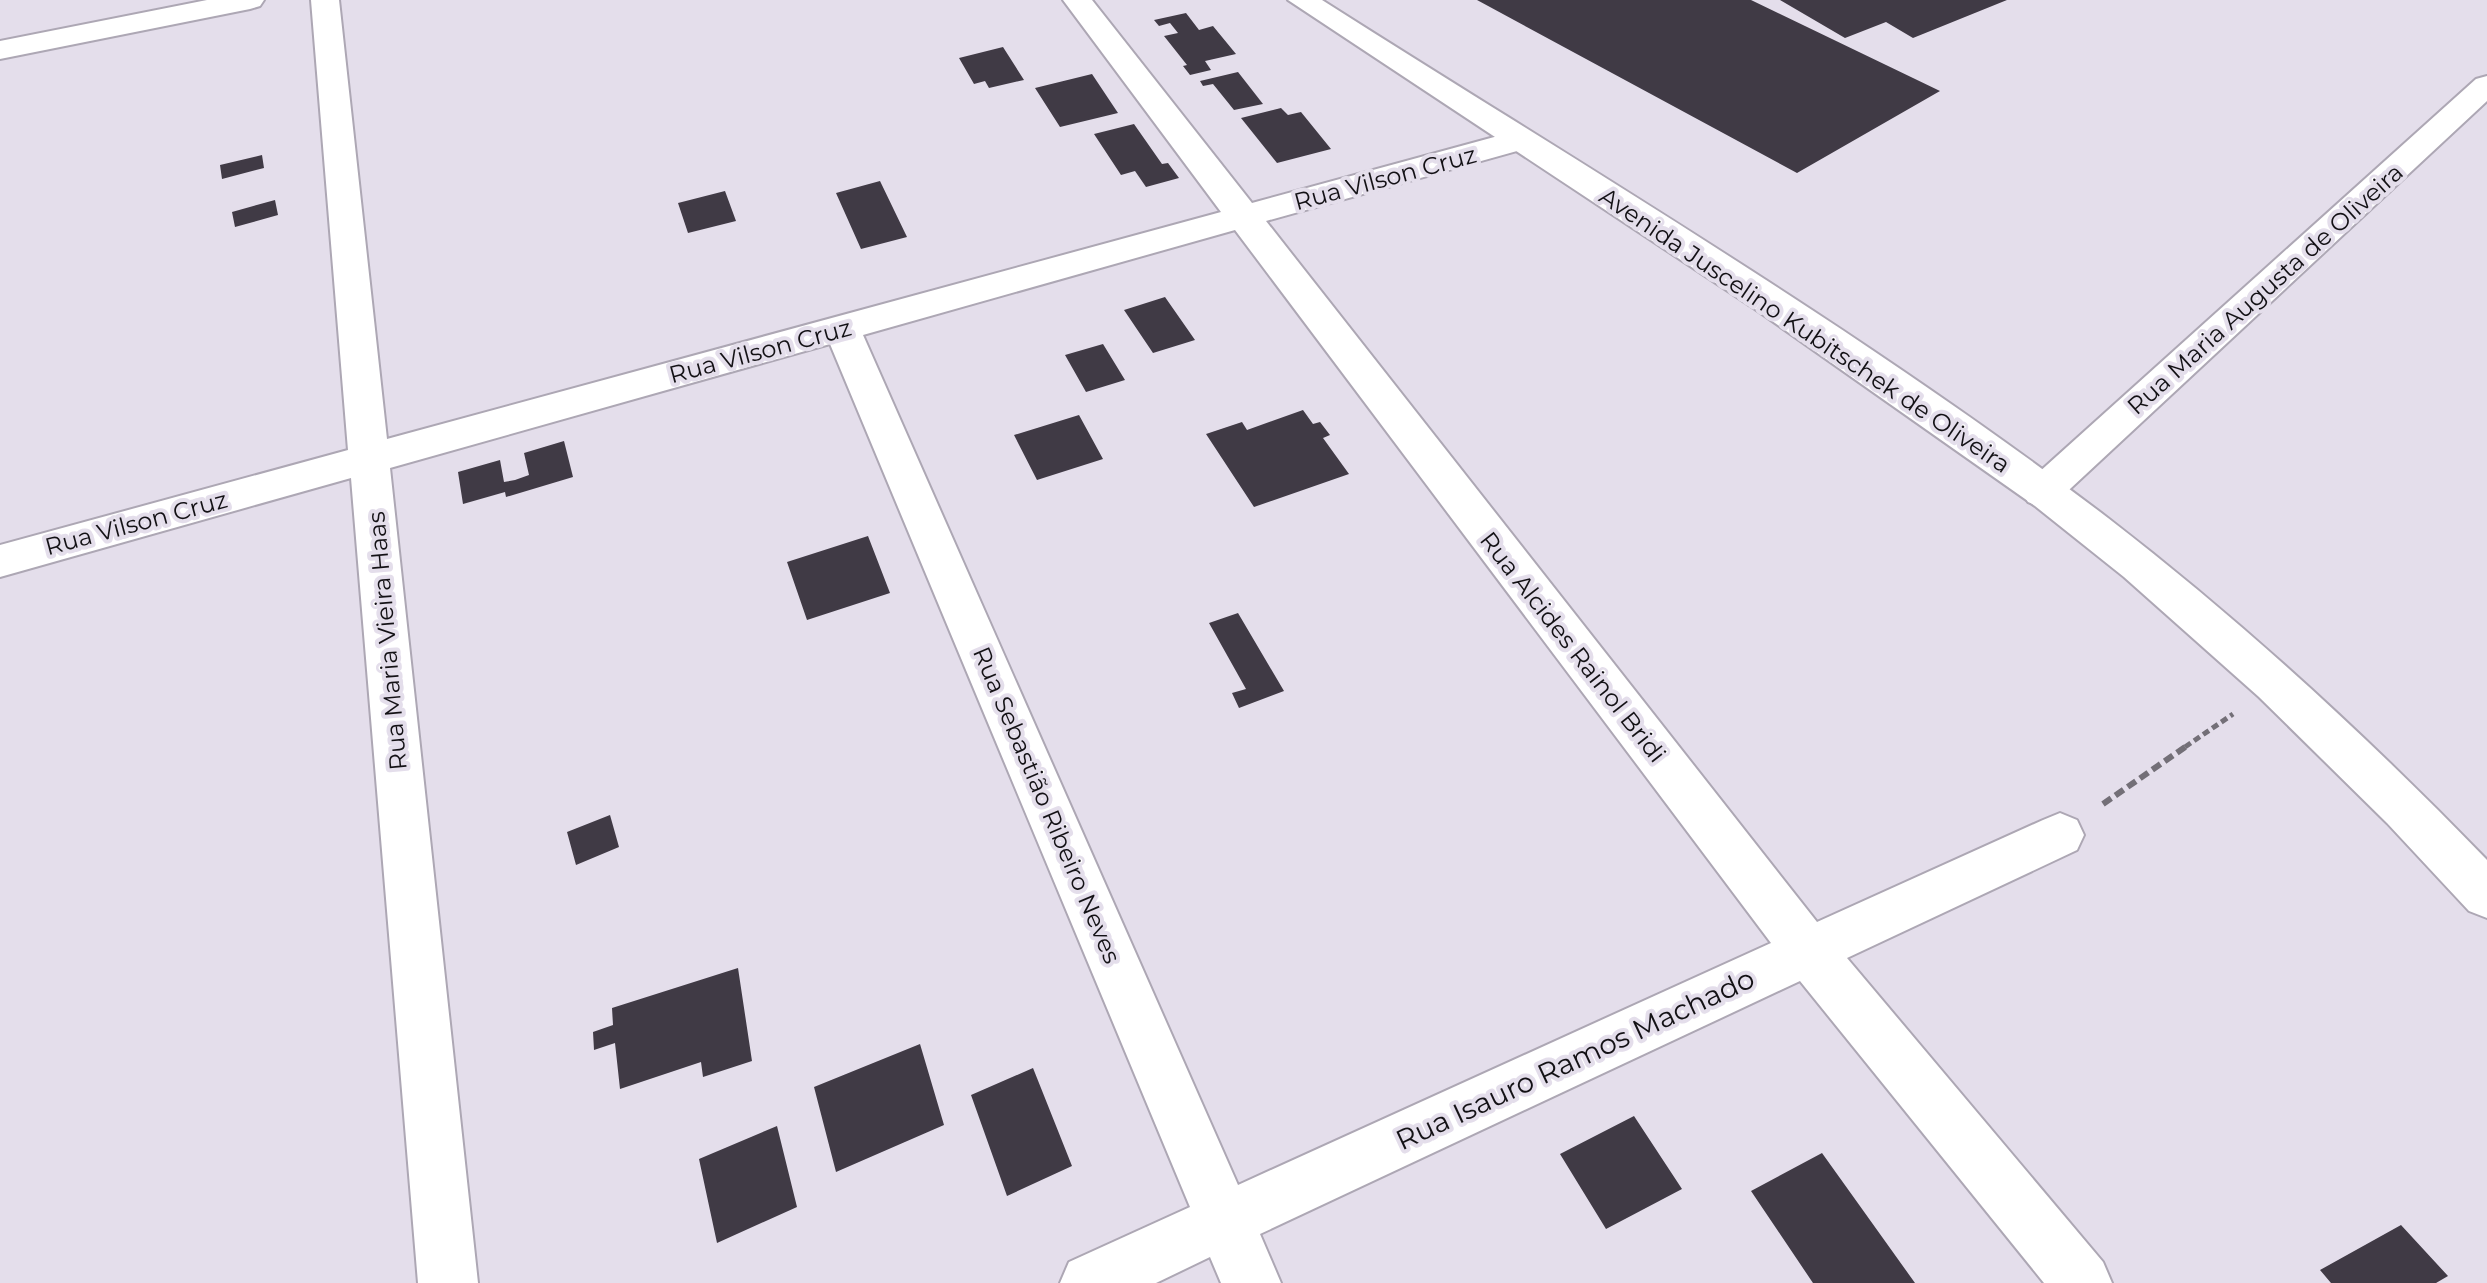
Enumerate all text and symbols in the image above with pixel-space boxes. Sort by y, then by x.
street label: Rua Vilson Cruz [1291,140,1479,216]
street label: Rua Maria Augusta de Oliveira [2121,157,2409,421]
street label: Avenida Juscelino Kubitschek de Oliveira [1594,181,2016,479]
street label: Rua Vilson Cruz [666,313,854,389]
street label: Rua Vilson Cruz [42,485,230,561]
street label: Rua Maria Vieira Haas [361,510,413,772]
street label: Rua Alcides Rainol Bridi [1474,526,1672,768]
street label: Rua Sebastião Ribeiro Neves [967,642,1127,968]
street label: Rua Isauro Ramos Machado [1390,961,1760,1157]

